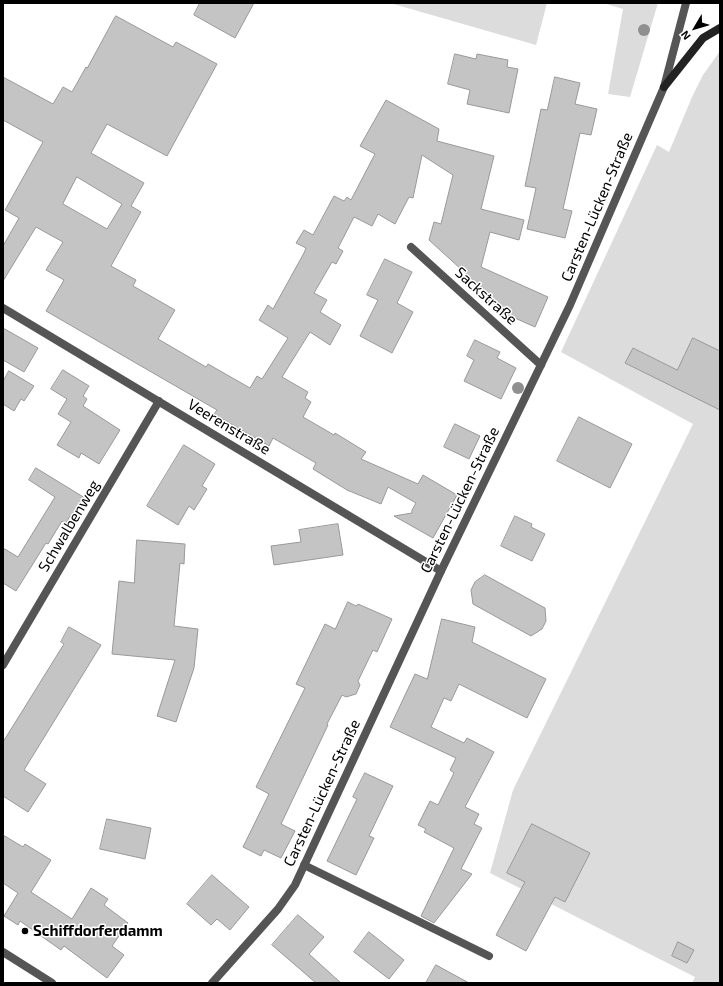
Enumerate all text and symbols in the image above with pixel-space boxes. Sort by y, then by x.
north arrow [675,8,715,48]
text: N [678,29,693,43]
street label: Carsten-Lücken-Straße [557,130,637,284]
street label: Sackstraße [451,263,521,329]
street label: Veerenstraße [184,395,274,459]
street label: Carsten-Lücken-Straße [417,424,503,576]
street label: Schwalbenweg [35,477,103,575]
street label: Carsten-Lücken-Straße [280,716,364,870]
place label: Schiffdorferdamm [33,922,163,940]
marker: Schiffdorferdamm [20,926,30,936]

